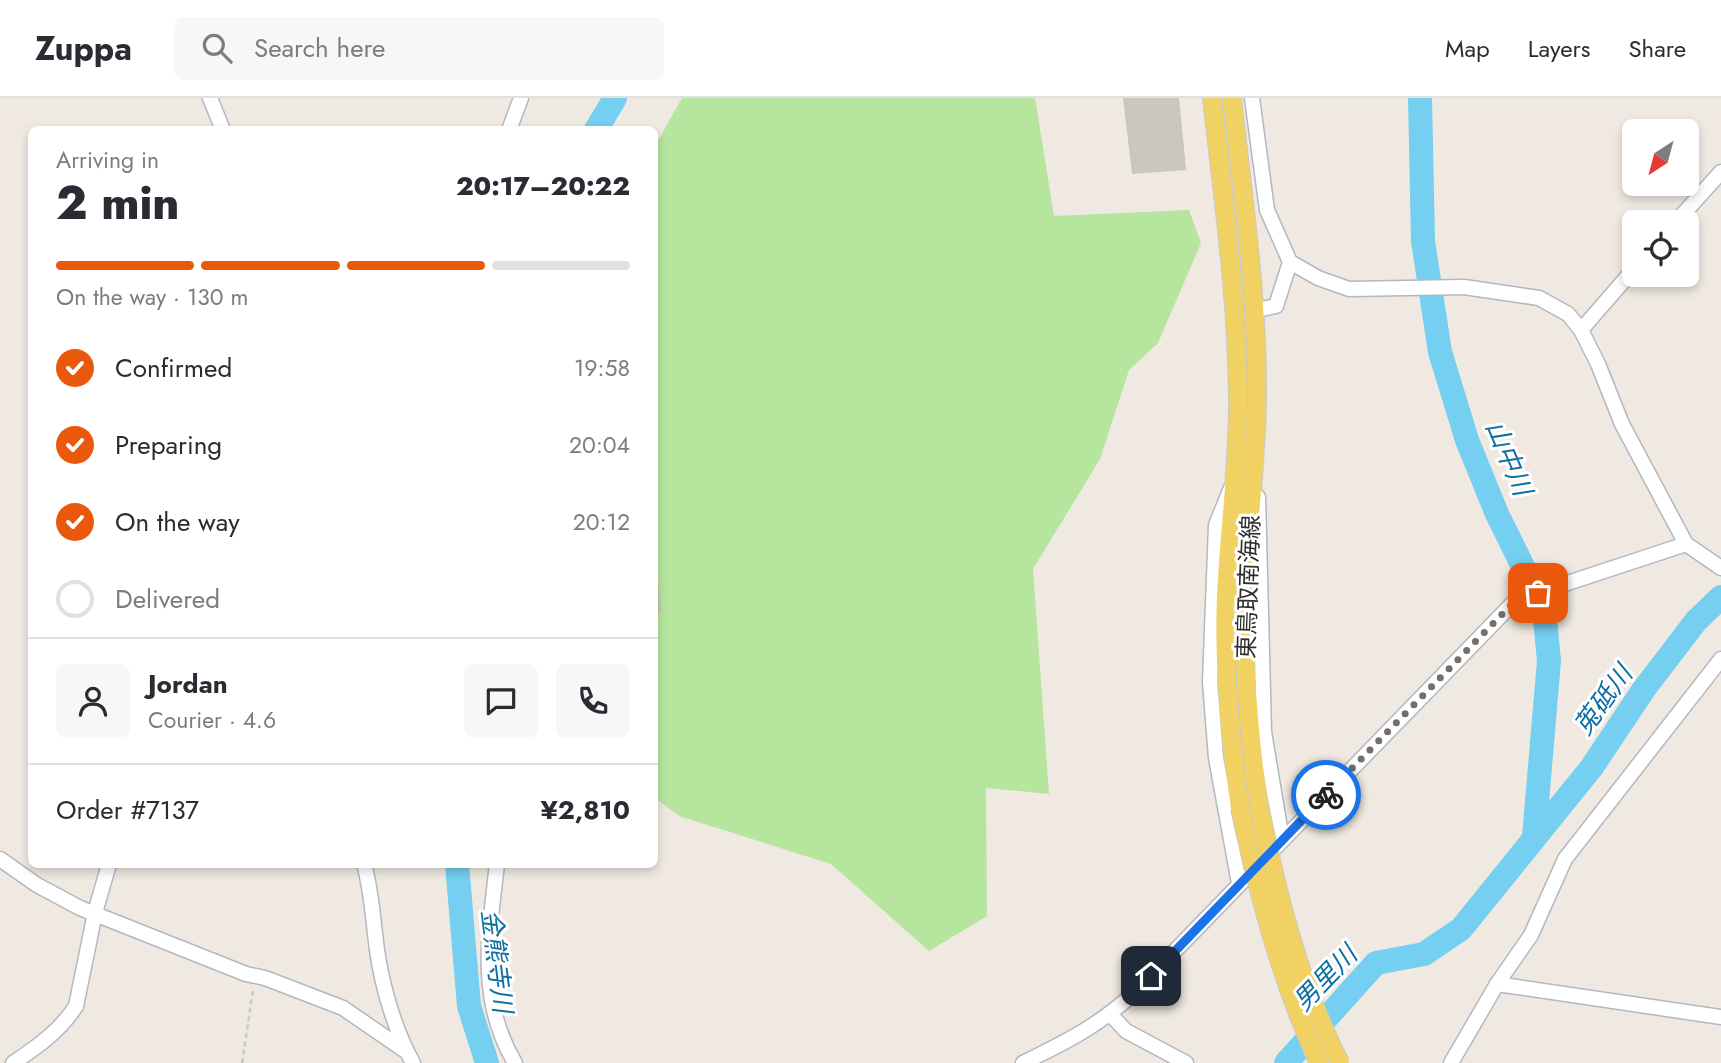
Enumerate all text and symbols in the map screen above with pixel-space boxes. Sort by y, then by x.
search box [174,17,664,80]
text: Zuppa [35,25,132,72]
icon: search [198,29,236,67]
text: Search here [254,29,385,67]
text: Map [1445,31,1490,66]
text: Layers [1528,31,1590,66]
text: Share [1628,31,1686,66]
north arrow [1622,119,1699,196]
map controls [1622,119,1699,287]
text: Arriving in [56,143,159,177]
text: 20:17–20:22 [456,167,630,205]
text: 2 min [56,170,180,236]
button: locate [1622,210,1699,287]
text: On the way · 130 m [56,280,248,314]
icon: check [56,349,94,387]
text: Confirmed [115,349,232,387]
text: 19:58 [574,351,630,385]
water label: 山中川 [1476,415,1543,504]
icon: check [56,426,94,464]
text: Preparing [115,426,222,464]
text: 20:04 [569,428,630,462]
icon: check [56,503,94,541]
text: On the way [115,503,240,541]
text: 20:12 [573,505,630,539]
street label: 東鳥取南海線 [1228,514,1268,660]
pin [1508,563,1568,623]
icon: bag [1519,574,1557,612]
text: Delivered [115,580,220,618]
water label: 莵砥川 [1565,655,1643,743]
button: person [56,664,130,738]
button: chat [464,664,538,738]
button: phone [556,664,630,738]
text: Jordan [148,665,228,703]
text: Courier · 4.6 [148,703,276,737]
courier [1291,760,1361,830]
icon: bike [1307,776,1345,814]
text: Order #7137 [56,791,199,829]
text: ¥2,810 [540,791,630,829]
water label: 金熊寺川 [472,907,523,1018]
water label: 男里川 [1284,935,1368,1019]
pin [1121,946,1181,1006]
icon: home [1132,957,1170,995]

